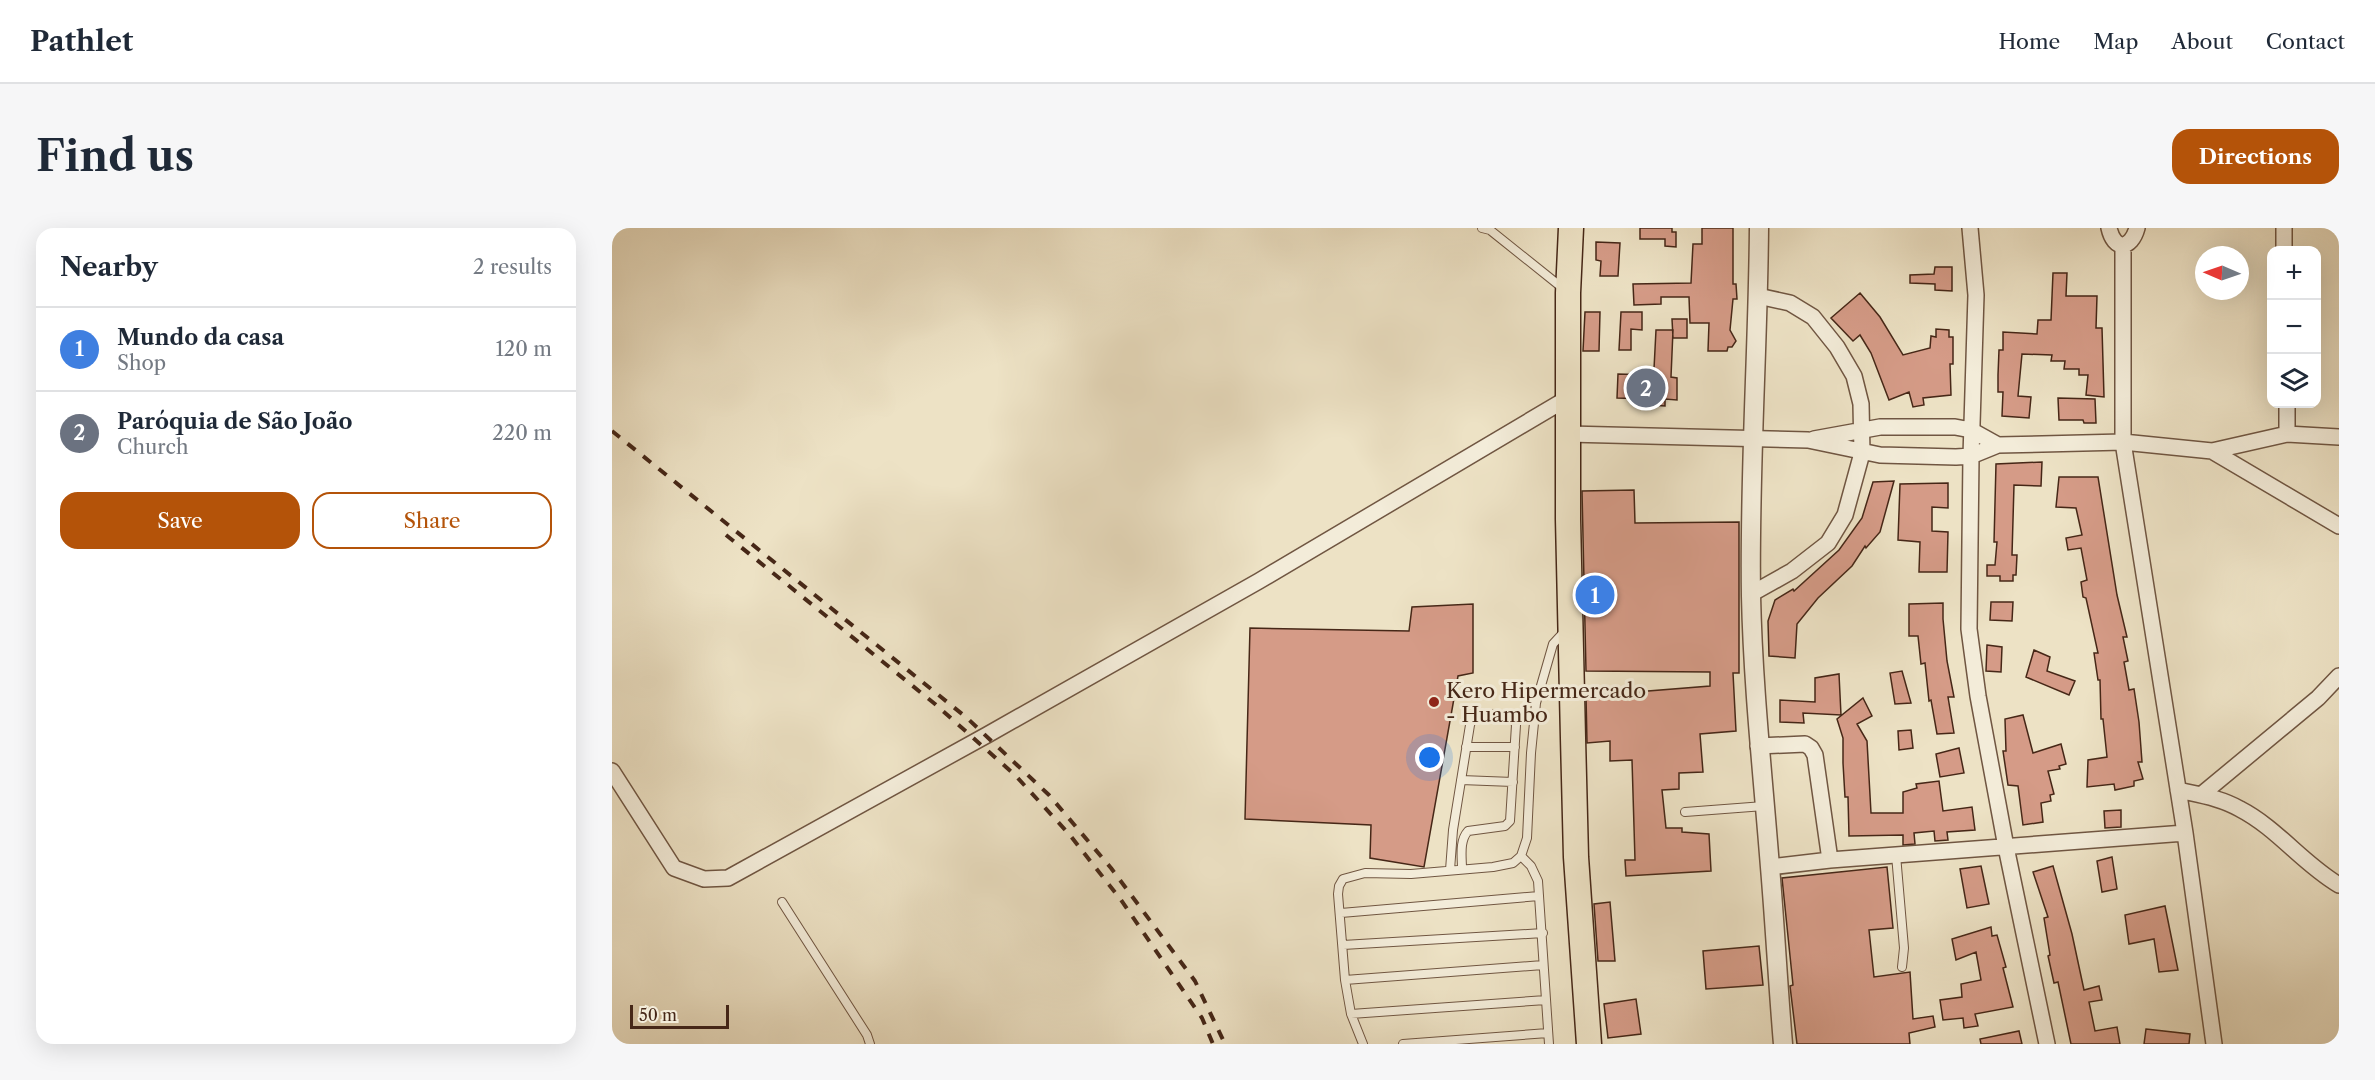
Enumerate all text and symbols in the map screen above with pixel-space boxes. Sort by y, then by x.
text: Pathlet [30,24,133,58]
text: Home [1999,29,2060,54]
text: Map [2093,29,2138,54]
text: About [2171,29,2233,54]
text: Contact [2266,29,2345,54]
button: Directions [2172,129,2339,184]
text: Find us [36,130,194,182]
north arrow [2195,246,2249,300]
map controls [2267,246,2321,408]
button: + [2267,246,2321,300]
text: Nearby [60,251,158,283]
text: 2 results [473,255,552,279]
button: − [2267,300,2321,354]
text: Mundo da casa [117,324,284,351]
text: 1 [75,337,84,361]
text: 120 m [495,337,552,361]
text: Shop [117,351,166,375]
button: layers [2267,354,2321,408]
pin: 2 [1626,366,1666,410]
text: Paróquia de São João [117,408,352,435]
text: 2 [74,421,85,445]
text: 220 m [492,421,552,445]
text: Church [117,435,188,459]
button: Save [60,492,300,549]
button: Share [312,492,552,549]
pin: 1 [1576,572,1614,617]
place label: Kero Hipermercado - Huambo [1446,678,1646,727]
marker: Kero Hipermercado - Huambo [1427,695,1441,709]
your location [1415,743,1444,772]
scale bar [630,1002,729,1030]
text: 50 m [639,1005,677,1025]

